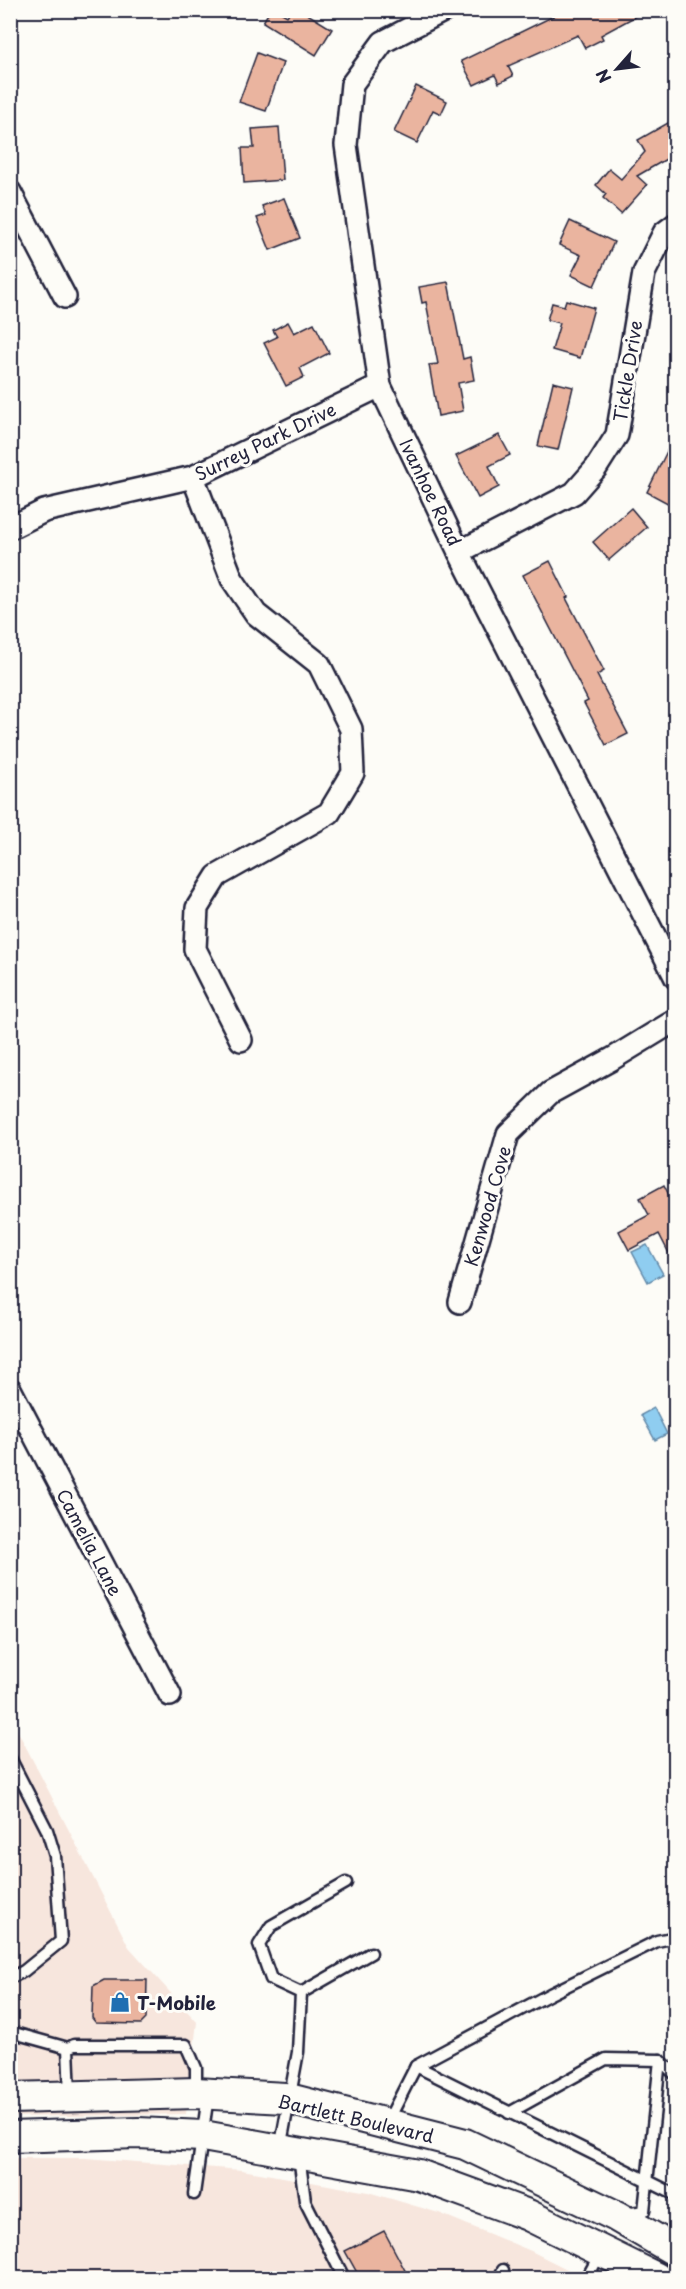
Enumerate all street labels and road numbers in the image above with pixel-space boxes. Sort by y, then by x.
street label: Tickle Drive [606,318,648,424]
street label: Surrey Park Drive [190,395,340,487]
street label: Ivanhoe Road [393,434,469,550]
street label: Kenwood Cove [457,1143,517,1269]
street label: Camelia Lane [50,1484,130,1600]
street label: Bartlett Boulevard [275,2087,437,2149]

